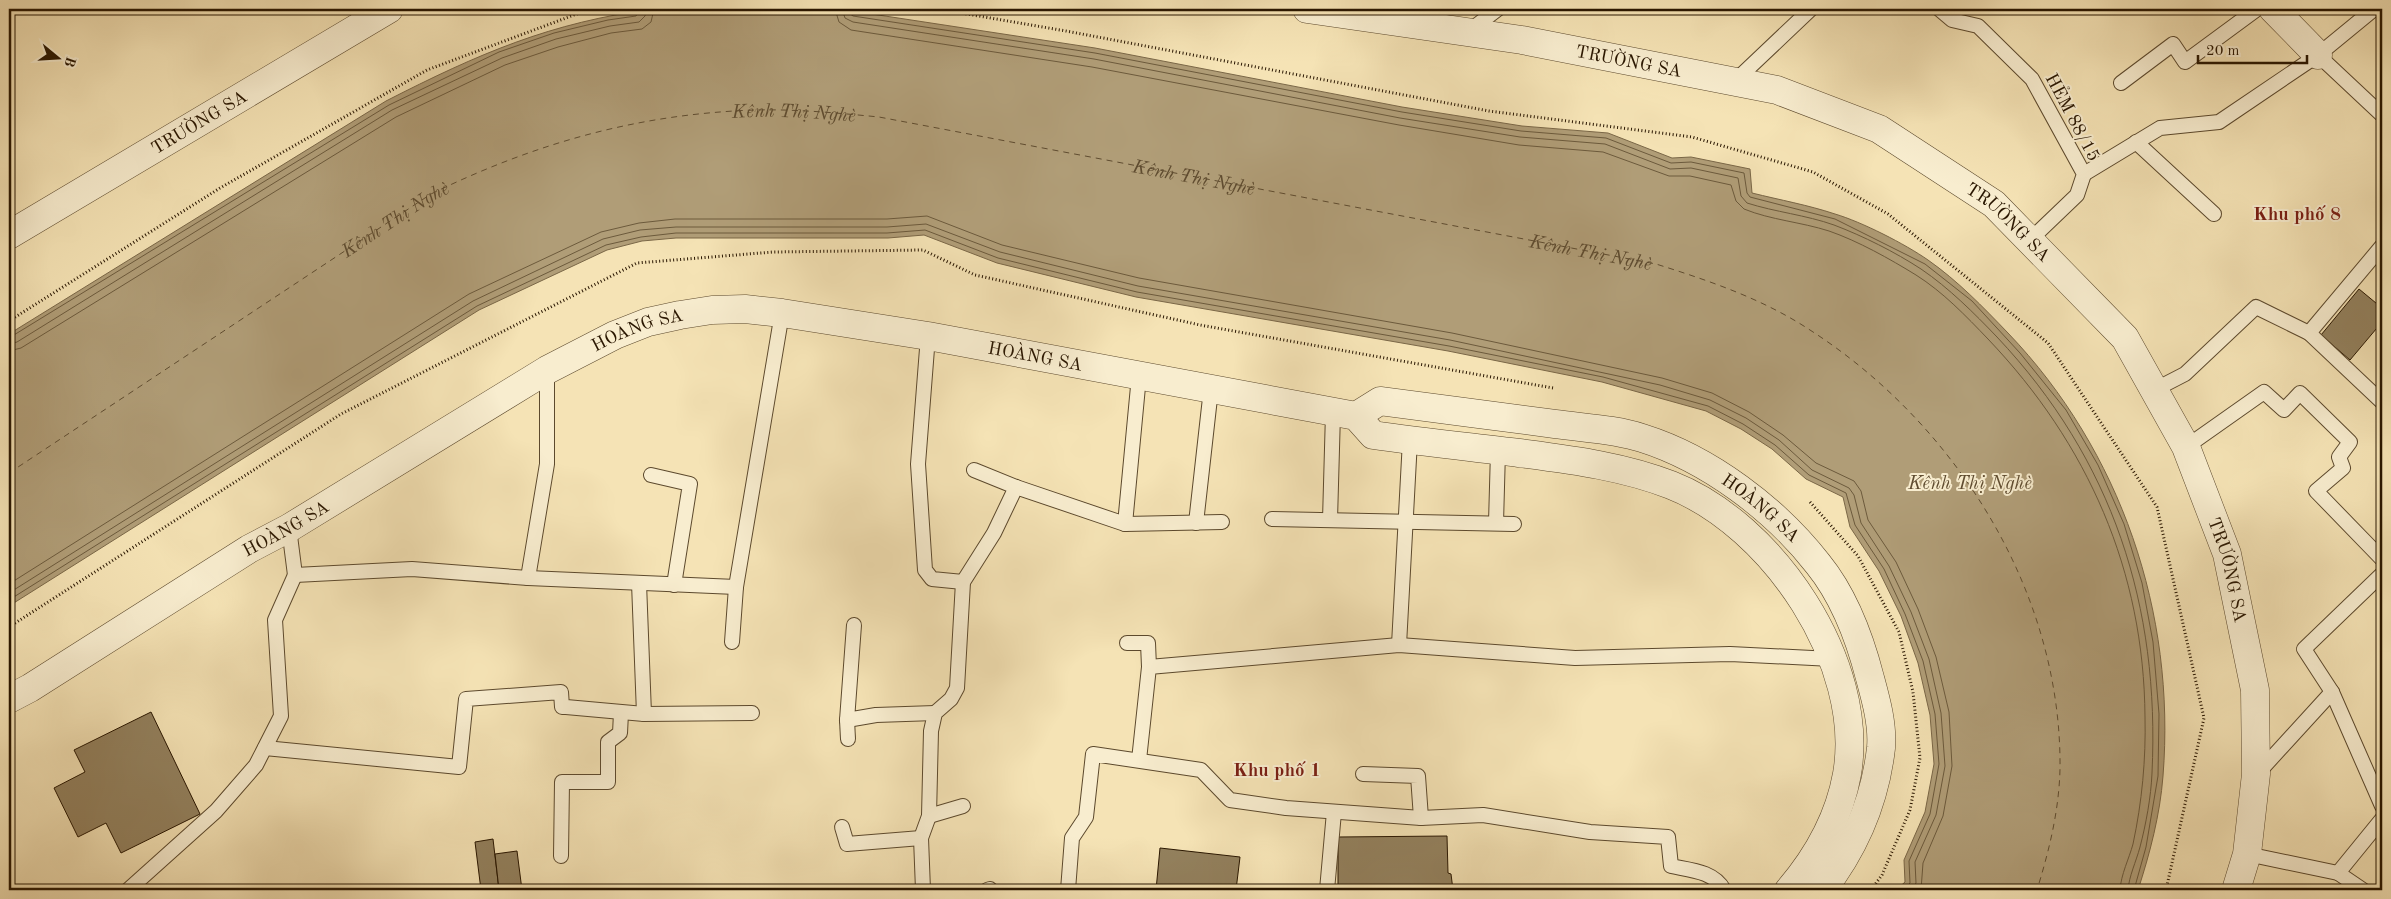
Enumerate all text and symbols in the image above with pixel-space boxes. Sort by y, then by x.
north arrow [32,32,82,82]
scale bar [2198,32,2307,64]
street label: TRƯỜNG SA [1574,43,1683,81]
text: 20 m [2206,44,2240,59]
text: B [61,55,78,69]
street label: HẺM 88/15 [2041,68,2107,164]
street label: TRƯỜNG SA [149,88,251,158]
water label: Kênh Thị Nghè [730,103,857,127]
water label: Kênh Thị Nghè [1130,158,1257,200]
water label: Kênh Thị Nghè [338,180,453,263]
street label: TRƯỜNG SA [1962,180,2053,266]
district label: Khu phố 8 [2253,205,2341,225]
water label: Kênh Thị Nghè [1527,233,1654,275]
street label: HOÀNG SA [589,307,685,355]
street label: HOÀNG SA [986,339,1084,375]
street label: HOÀNG SA [1718,471,1803,546]
water label: Kênh Thị Nghè [1907,475,2032,494]
street label: HOÀNG SA [240,498,333,561]
street label: TRƯỜNG SA [2204,515,2249,624]
district label: Khu phố 1 [1233,761,1321,781]

